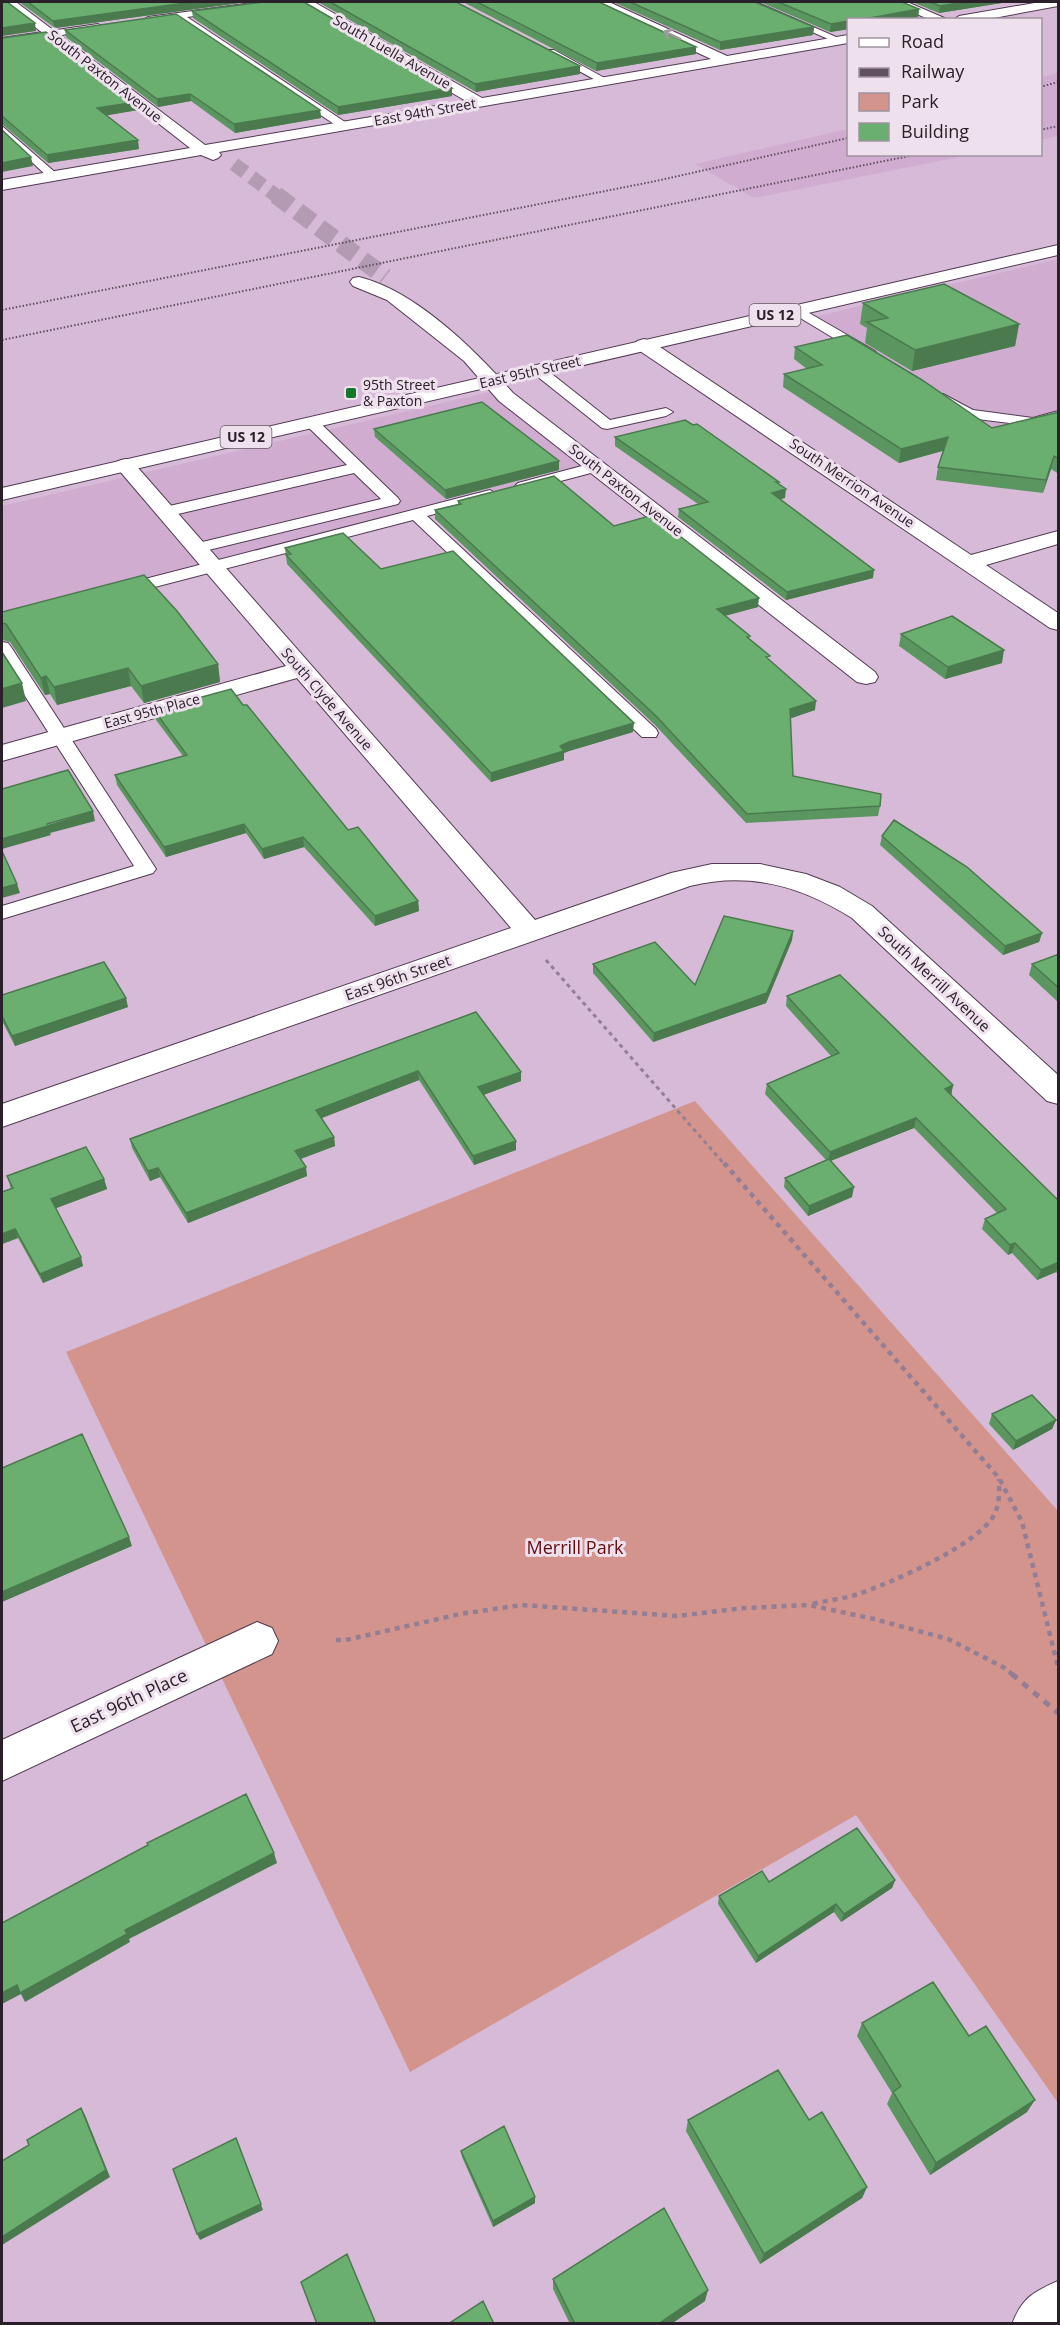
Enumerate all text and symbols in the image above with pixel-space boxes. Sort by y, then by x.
street label: South Luella Avenue [330,10,455,93]
legend [847,18,1042,156]
street label: South Paxton Avenue [44,25,166,126]
one-way arrow [664,29,682,41]
text: Road [901,29,944,53]
text: Railway [901,59,965,83]
text: Park [901,89,939,113]
street label: East 94th Street [372,93,477,130]
text: Building [901,119,969,143]
road number: US 12 [750,304,800,326]
street label: East 95th Street [477,351,582,392]
place label: 95th Street & Paxton [363,375,435,410]
marker: 95th Street & Paxton [344,386,358,400]
road number: US 12 [220,426,272,448]
street label: South Merrion Avenue [786,434,919,532]
street label: South Paxton Avenue [565,439,687,540]
street label: South Clyde Avenue [278,643,377,754]
street label: East 95th Place [102,689,202,732]
street label: South Merrill Avenue [874,921,995,1036]
street label: East 96th Street [342,950,453,1005]
park label: Merrill Park [527,1535,624,1559]
street label: East 96th Place [66,1662,191,1738]

